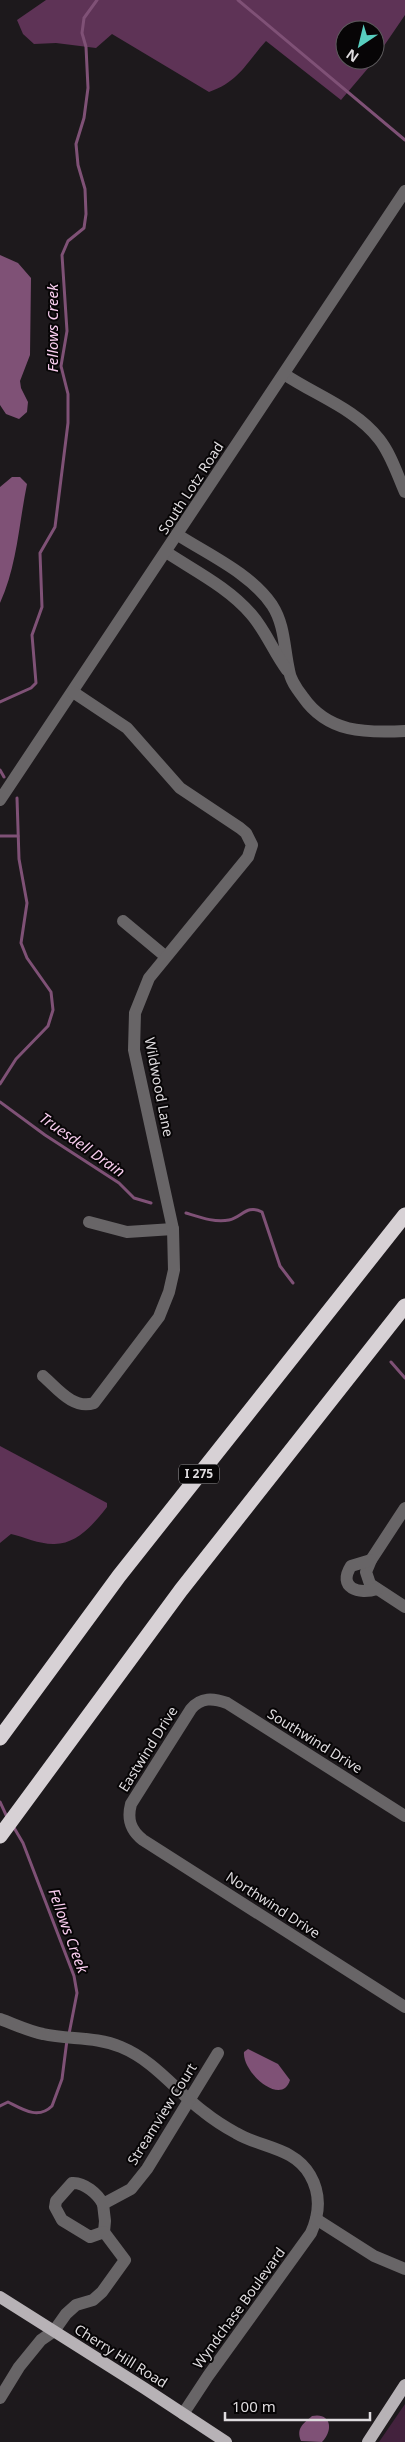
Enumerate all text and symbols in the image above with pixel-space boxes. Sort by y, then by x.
north arrow [335,20,385,70]
text: N [342,45,362,67]
water label: Fellows Creek [42,283,62,372]
street label: South Lotz Road [154,438,228,538]
street label: Wildwood Lane [141,1036,178,1138]
water label: Truesdell Drain [36,1107,129,1181]
road number: I 275 [179,1465,219,1484]
street label: Eastwind Drive [114,1702,182,1795]
street label: Southwind Drive [264,1704,366,1777]
street label: Northwind Drive [222,1867,324,1942]
water label: Fellows Creek [44,1886,94,1976]
street label: Streamview Court [123,2059,201,2168]
street label: Wyndchase Boulevard [188,2243,289,2372]
street label: Cherry Hill Road [71,2319,171,2392]
scale bar [225,2390,370,2422]
text: 100 m [232,2396,276,2416]

